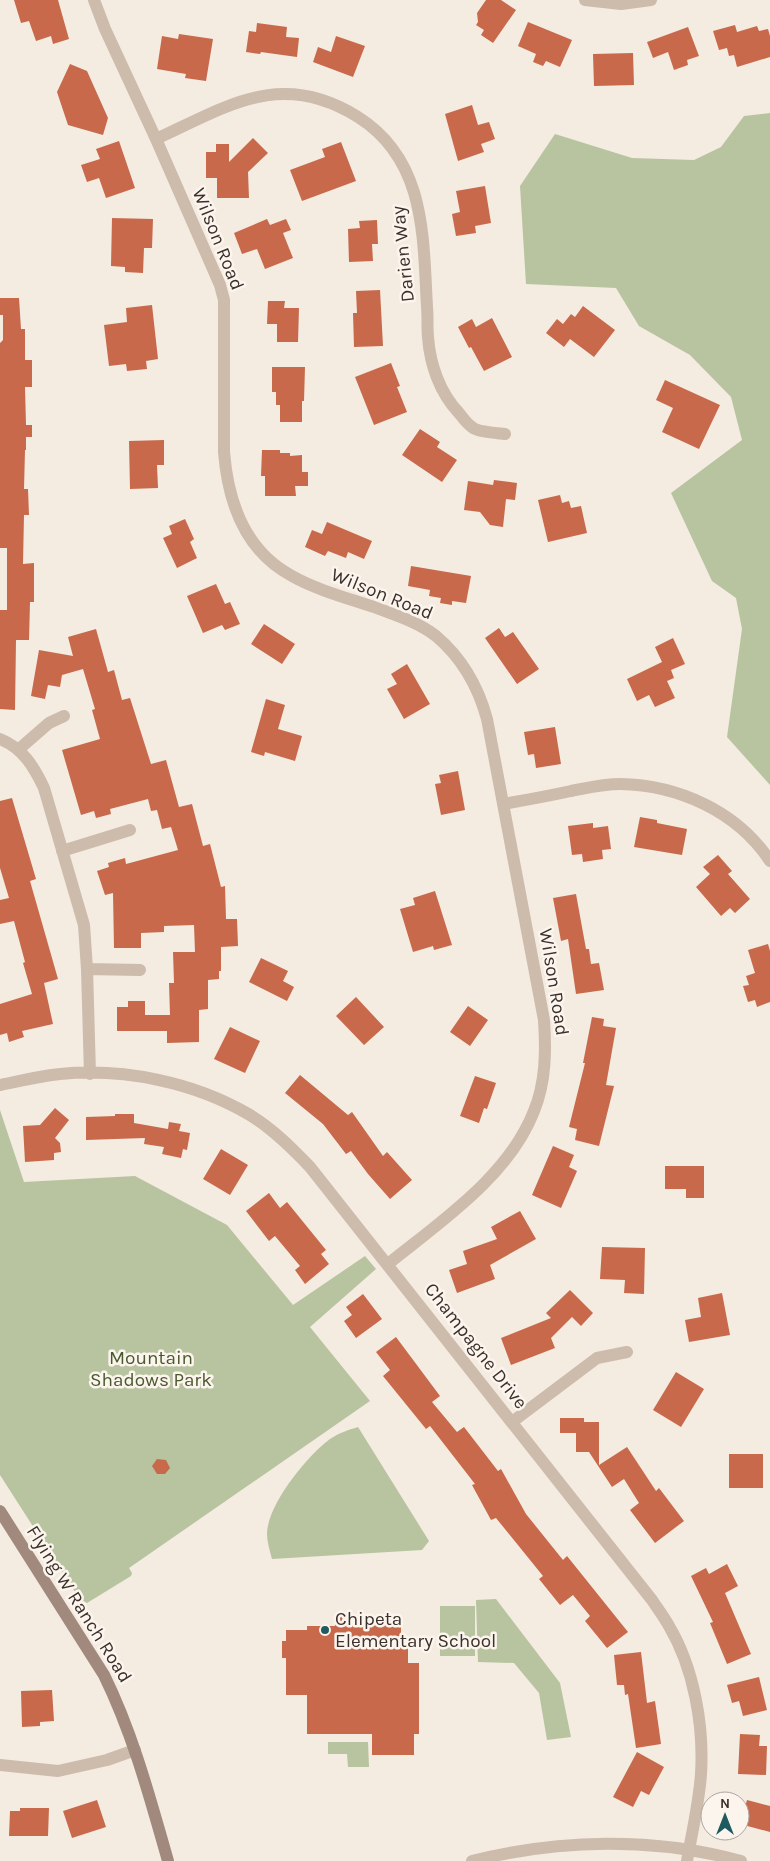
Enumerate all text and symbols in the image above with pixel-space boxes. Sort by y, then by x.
street label: Wilson Road [188,185,248,293]
street label: Darien Way [387,204,419,303]
street label: Wilson Road [328,564,436,624]
street label: Wilson Road [535,927,573,1037]
street label: Champagne Drive [420,1279,532,1413]
park label: Mountain Shadows Park [90,1347,212,1391]
street label: Flying W Ranch Road [22,1521,136,1687]
place label: Chipeta Elementary School [335,1608,496,1652]
marker: Chipeta Elementary School [319,1624,331,1636]
north arrow [700,1791,750,1841]
text: N [720,1795,730,1812]

